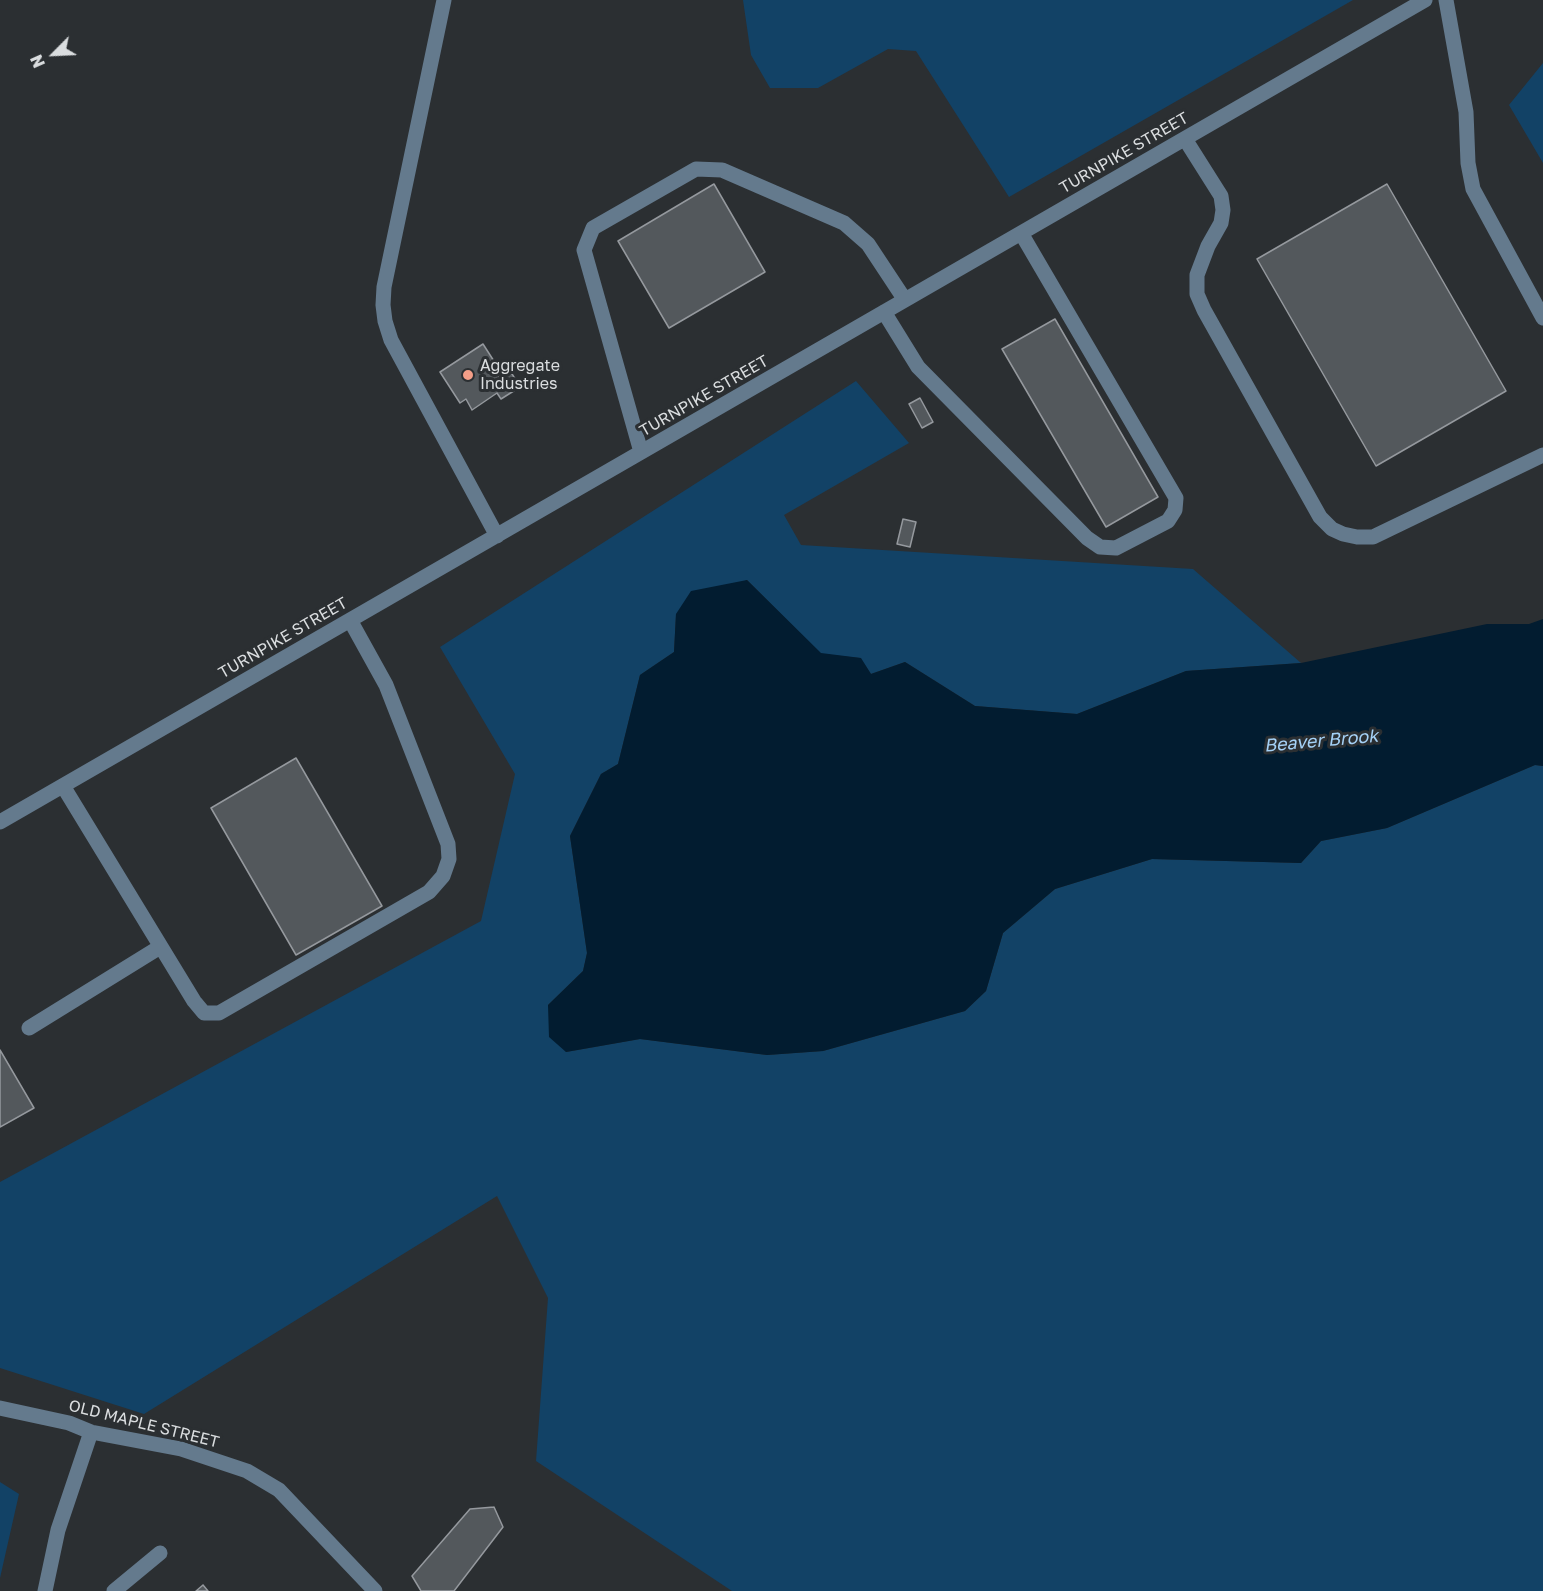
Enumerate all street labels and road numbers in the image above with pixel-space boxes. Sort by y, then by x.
street label: TURNPIKE STREET [1056,108,1192,198]
street label: TURNPIKE STREET [636,351,772,441]
street label: TURNPIKE STREET [215,593,351,683]
street label: OLD MAPLE STREET [67,1396,221,1452]

